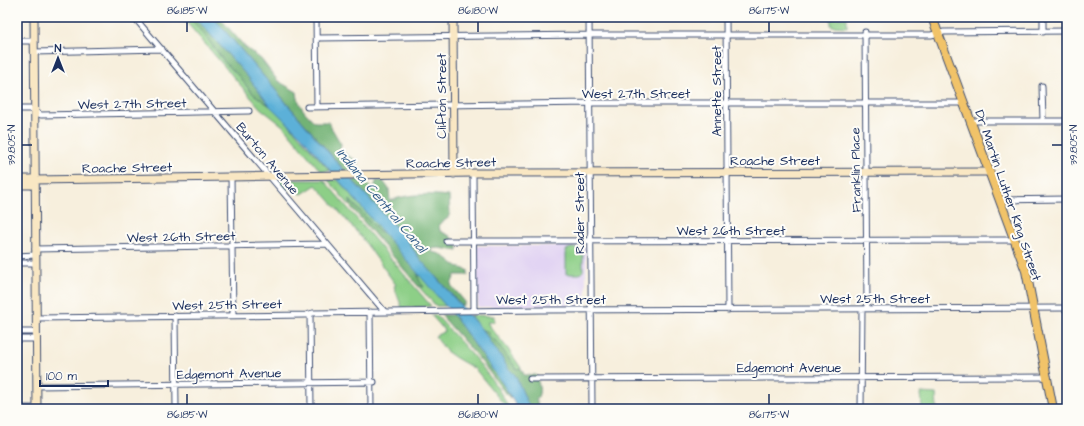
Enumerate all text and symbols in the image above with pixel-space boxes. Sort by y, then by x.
text: 86.185°W [167,4,208,18]
text: 86.180°W [458,4,499,18]
text: 86.175°W [749,4,790,18]
north arrow [38,38,78,78]
text: N [55,41,62,56]
street label: Annette Street [708,45,726,137]
street label: Clifton Street [433,53,451,139]
street label: West 27th Street [582,85,691,103]
street label: West 27th Street [78,94,187,114]
street label: Dr Martin Luther King Street [969,108,1046,284]
street label: Burton Avenue [232,119,303,199]
text: 39.805°N [5,125,19,165]
text: 39.805°N [1067,125,1081,165]
street label: Franklin Place [846,127,866,213]
water label: Indiana Central Canal [331,144,432,259]
street label: Roache Street [730,152,821,170]
street label: Roache Street [406,153,497,173]
street label: Roache Street [82,158,173,178]
street label: Rader Street [571,171,589,254]
street label: West 26th Street [677,222,786,240]
street label: West 26th Street [126,227,236,247]
street label: West 25th Street [820,290,931,308]
street label: West 25th Street [496,291,607,309]
street label: West 25th Street [172,295,283,315]
street label: Edgemont Avenue [737,359,841,378]
scale bar [40,362,108,388]
street label: Edgemont Avenue [177,364,282,385]
text: 100 m [46,368,77,385]
text: 86.185°W [167,408,208,422]
text: 86.180°W [458,408,499,422]
text: 86.175°W [749,408,790,422]

